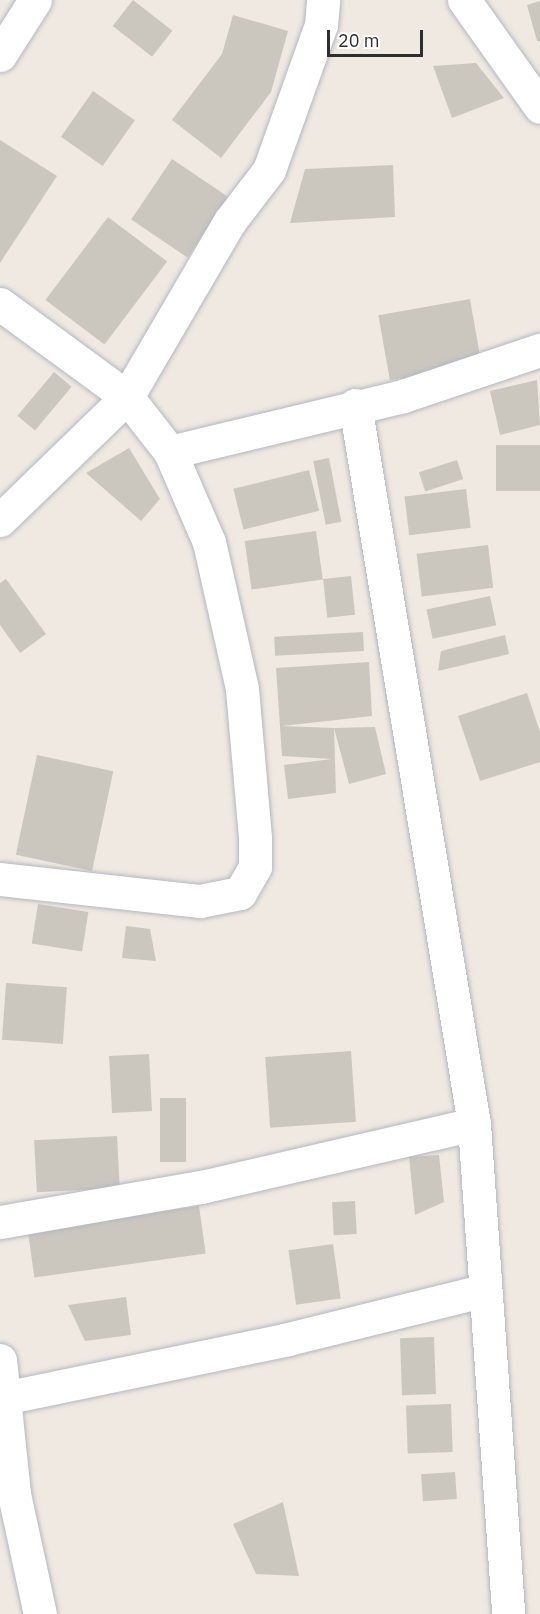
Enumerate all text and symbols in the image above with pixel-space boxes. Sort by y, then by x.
scale bar [330,18,426,56]
text: 20 m [338,29,380,52]

